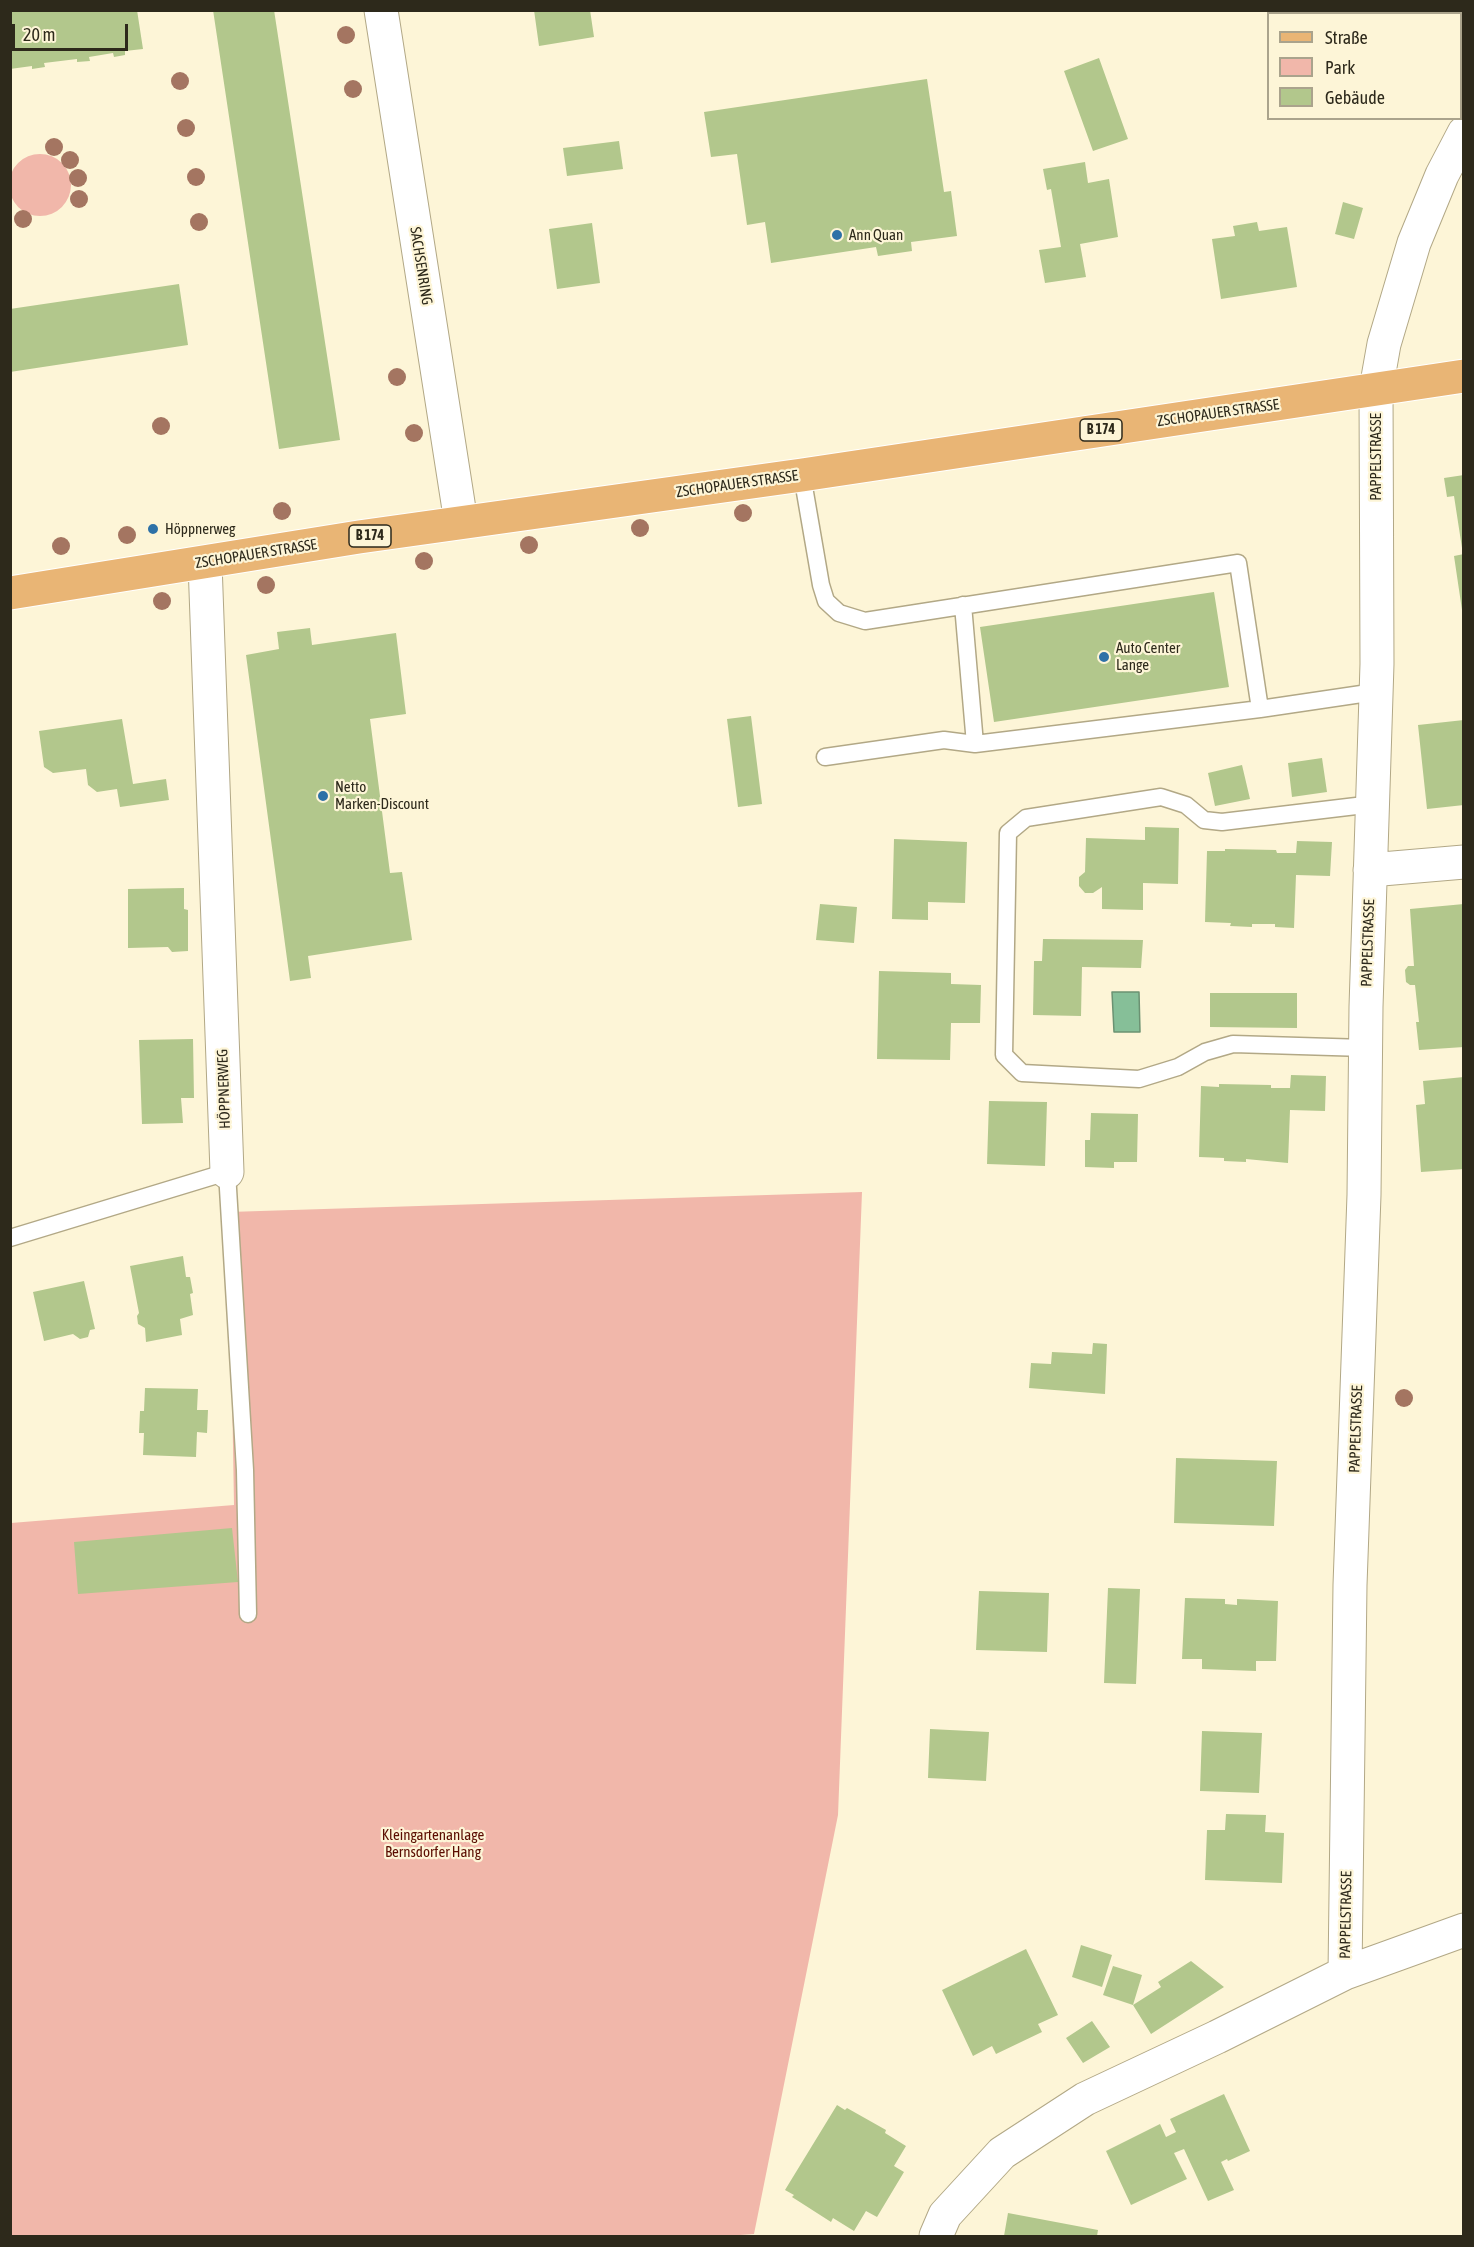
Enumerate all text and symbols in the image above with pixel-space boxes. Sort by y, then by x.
scale bar [15,12,130,50]
legend [1267,12,1462,120]
text: 20 m [23,24,55,45]
text: Straße [1325,27,1368,48]
text: Park [1325,57,1355,78]
text: Gebäude [1325,87,1385,108]
street label: SACHSENRING [406,226,436,306]
place label: Ann Quan [849,226,903,244]
marker: Ann Quan [830,228,844,242]
street label: ZSCHOPAUER STRASSE [1156,396,1280,430]
street label: PAPPELSTRASSE [1367,413,1385,501]
road number: B 174 [1080,419,1122,441]
street label: ZSCHOPAUER STRASSE [675,467,799,501]
place label: Höppnerweg [165,520,236,538]
marker: Höppnerweg [146,522,160,536]
road number: B 174 [349,525,391,547]
street label: ZSCHOPAUER STRASSE [194,535,318,573]
place label: Auto Center Lange [1116,639,1180,674]
marker: Auto Center Lange [1097,650,1111,664]
place label: Netto Marken-Discount [335,778,429,813]
marker: Netto Marken-Discount [316,789,330,803]
street label: PAPPELSTRASSE [1357,899,1379,987]
street label: HÖPPNERWEG [214,1049,234,1129]
street label: PAPPELSTRASSE [1345,1385,1367,1473]
park label: Kleingartenanlage Bernsdorfer Hang [382,1826,484,1861]
street label: PAPPELSTRASSE [1336,1871,1356,1959]

